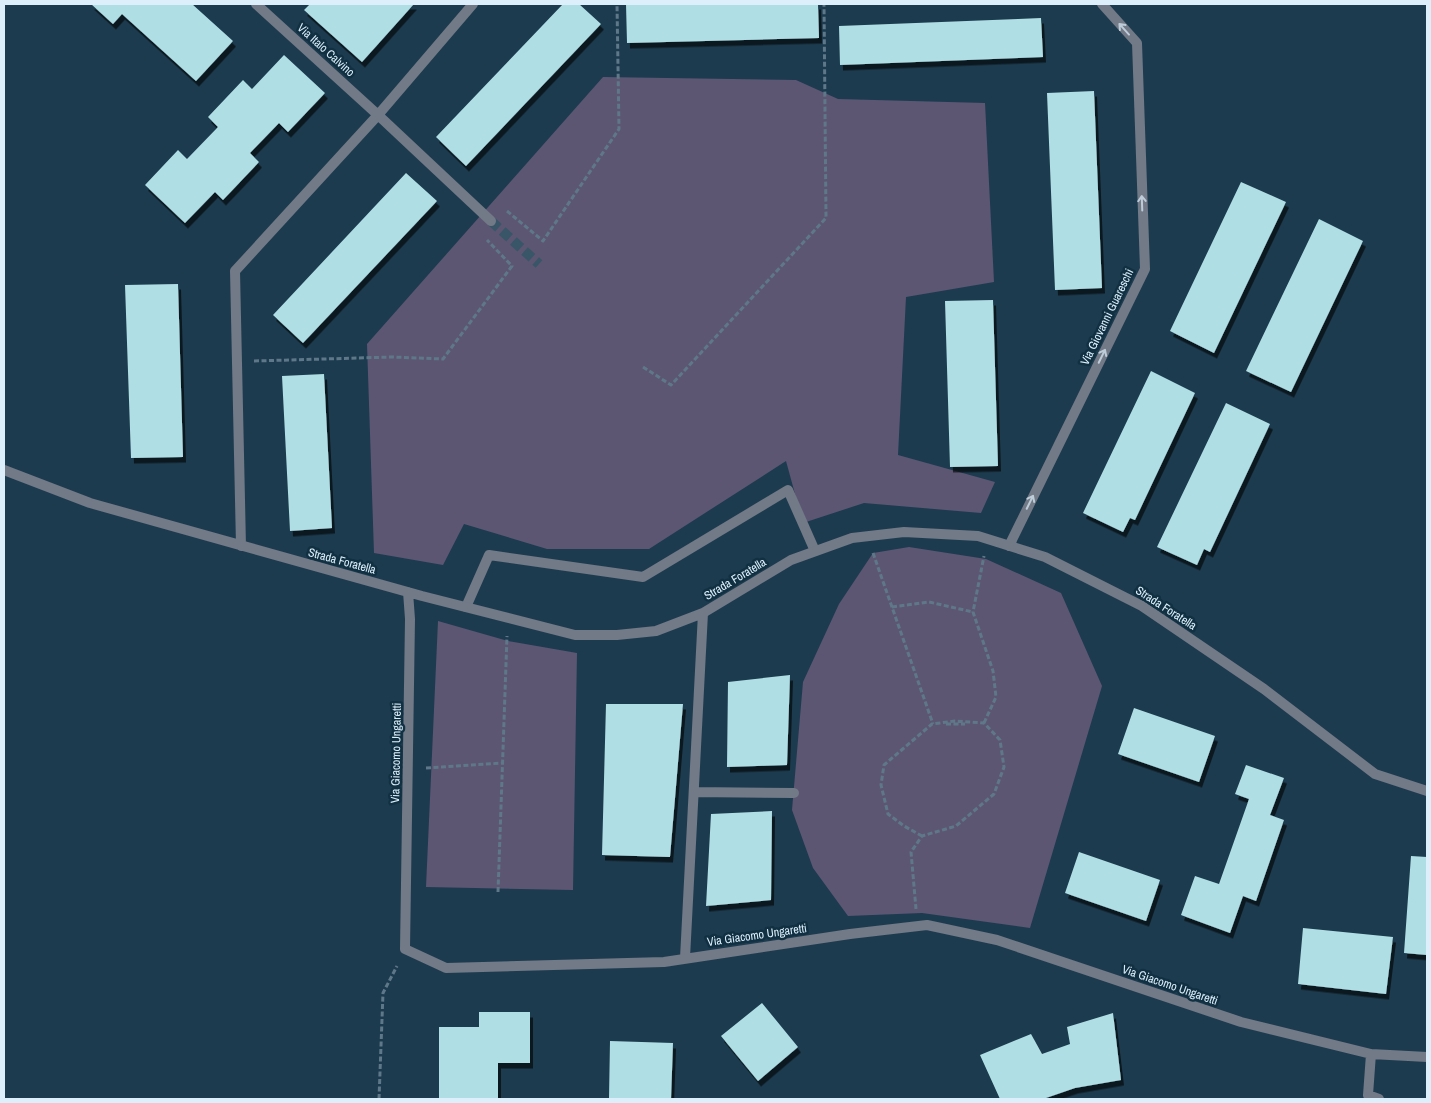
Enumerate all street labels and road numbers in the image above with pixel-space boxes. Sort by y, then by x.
street label: Via Italo Calvino [294,20,358,80]
street label: Via Giovanni Guareschi [1077,266,1137,368]
street label: Strada Foratella [306,544,378,578]
street label: Strada Foratella [701,554,769,604]
street label: Strada Foratella [1132,582,1200,634]
street label: Via Giacomo Ungaretti [387,703,405,803]
street label: Via Giacomo Ungaretti [706,920,808,950]
street label: Via Giacomo Ungaretti [1120,961,1220,1009]

